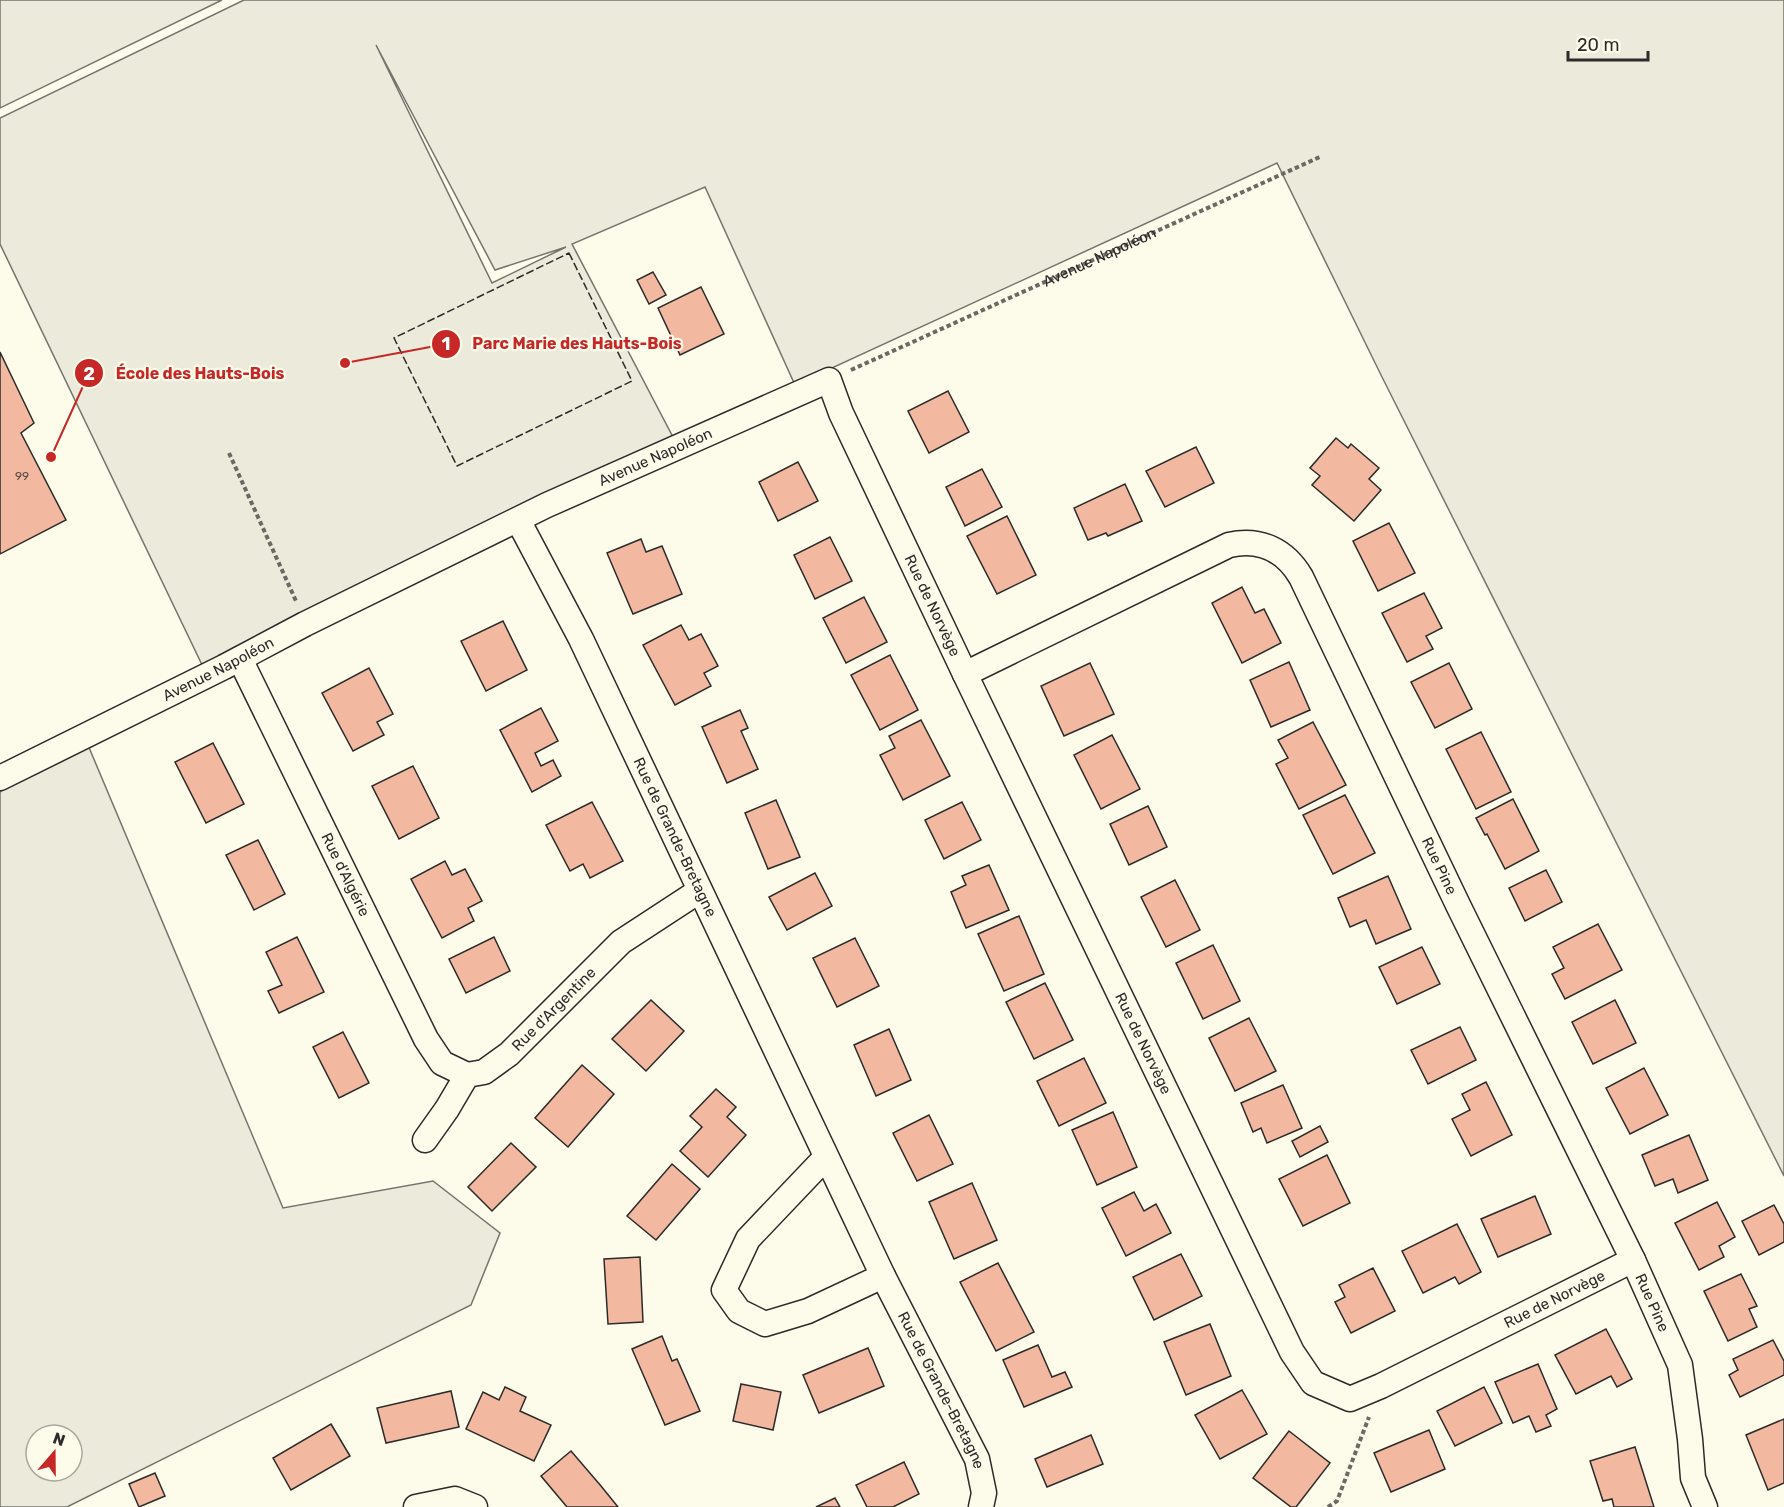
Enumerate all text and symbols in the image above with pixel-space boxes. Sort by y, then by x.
scale bar [1568,24,1648,62]
text: 20 m [1577,34,1619,56]
street label: Avenue Napoléon [1040,224,1159,291]
callout: Parc Marie des Hauts-Bois [431,327,694,361]
text: 1 [442,333,450,355]
text: Parc Marie des Hauts-Bois [472,334,682,353]
callout: École des Hauts-Bois [74,356,297,390]
text: 2 [83,363,95,385]
text: École des Hauts-Bois [116,363,284,383]
street label: Avenue Napoléon [596,424,715,490]
house number: 99 [15,469,29,483]
street label: Rue de Norvège [901,552,964,659]
street label: Avenue Napoléon [160,633,277,705]
street label: Rue de Grande-Bretagne [630,755,720,920]
street label: Rue d'Algérie [317,830,374,919]
street label: Rue Pine [1418,834,1461,898]
street label: Rue d'Argentine [508,963,600,1055]
street label: Rue de Norvège [1111,990,1175,1097]
street label: Rue de Norvège [1501,1266,1608,1332]
street label: Rue Pine [1631,1271,1673,1335]
street label: Rue de Grande-Bretagne [894,1309,988,1470]
north arrow [24,1423,84,1483]
text: N [50,1428,68,1450]

